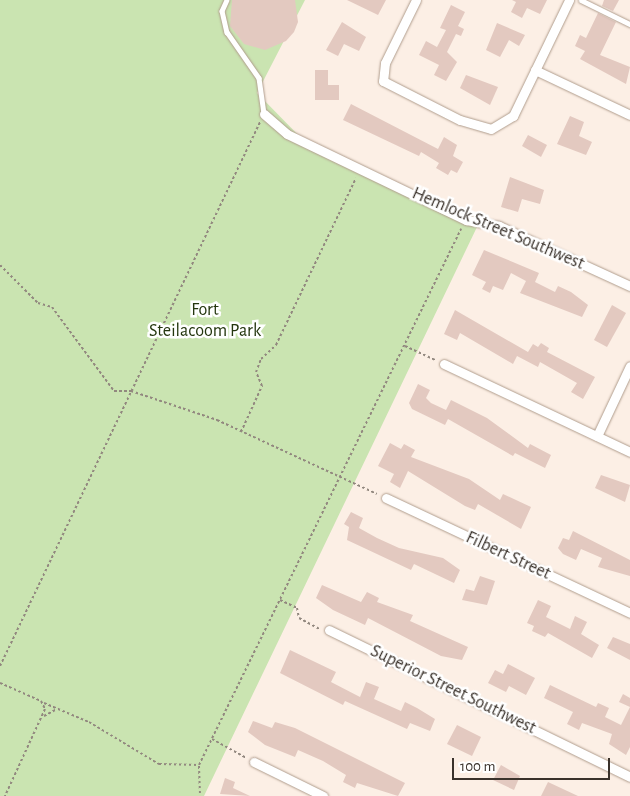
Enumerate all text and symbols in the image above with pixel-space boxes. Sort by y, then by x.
street label: Hemlock Street Southwest [409,183,587,275]
park label: Fort Steilacoom Park [149,300,261,342]
street label: Filbert Street [462,527,554,585]
street label: Superior Street Southwest [367,640,539,740]
scale bar [455,748,612,780]
text: 100 m [460,759,495,774]

